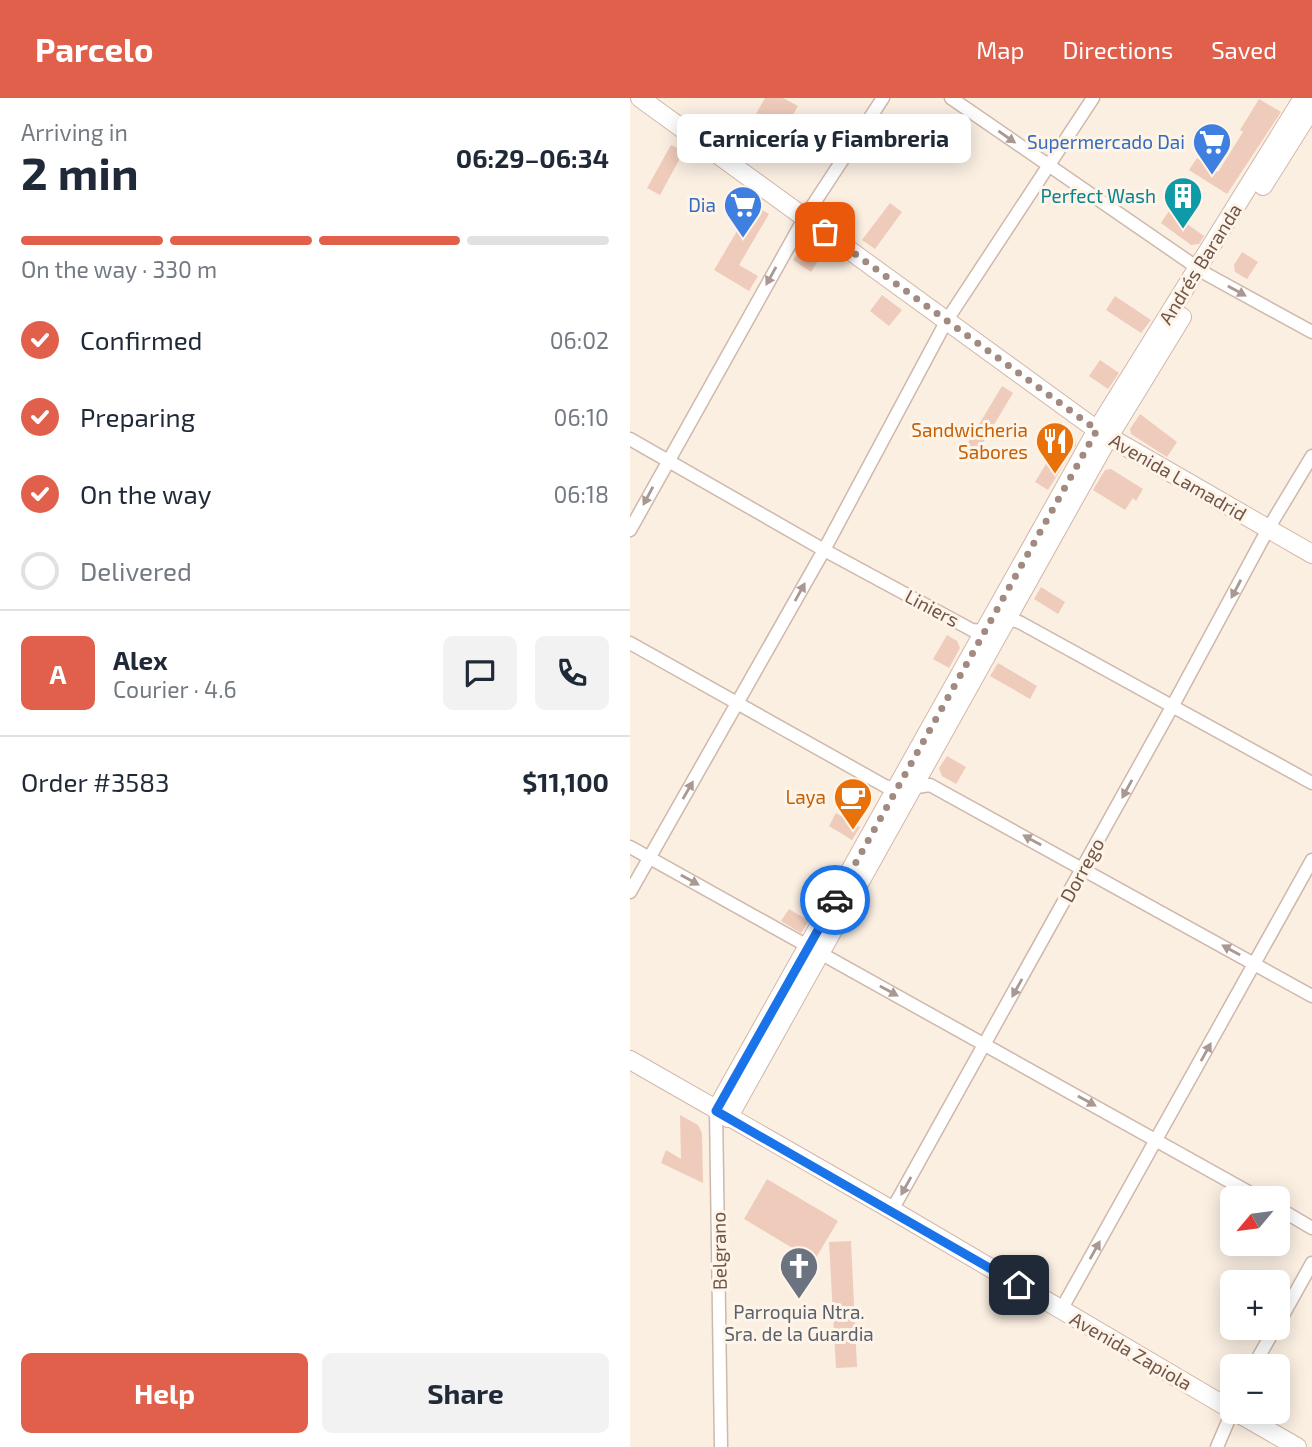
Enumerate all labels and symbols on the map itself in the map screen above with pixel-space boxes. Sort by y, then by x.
callout: Carnicería y Fiambreria [678,113,972,162]
supermarket icon: Supermercado Dai [1191,121,1233,176]
one-way arrow [998,130,1016,144]
place label: Supermercado Dai [1027,130,1185,153]
building icon: Perfect Wash [1162,175,1204,230]
supermarket icon: Dia [722,184,764,239]
place label: Perfect Wash [1040,184,1156,207]
place label: Dia [688,193,716,216]
street label: Andrés Baranda [1153,199,1246,328]
pin [795,202,855,262]
one-way arrow [765,267,777,286]
one-way arrow [1227,285,1247,296]
place label: Sandwicheria Sabores [911,418,1028,463]
restaurant icon: Sandwicheria Sabores [1034,420,1076,475]
street label: Avenida Lamadrid [1106,428,1251,525]
one-way arrow [642,487,654,506]
one-way arrow [1230,579,1242,599]
one-way arrow [794,582,806,602]
street label: Liniers [901,584,963,631]
cafe icon: Laya [832,776,874,831]
one-way arrow [1121,779,1133,798]
one-way arrow [682,780,694,799]
place label: Laya [785,785,826,808]
one-way arrow [1022,834,1042,846]
street label: Dorrego [1055,834,1109,906]
courier [800,865,870,935]
one-way arrow [680,874,699,886]
one-way arrow [1221,944,1241,956]
one-way arrow [1011,978,1023,998]
one-way arrow [879,985,898,997]
one-way arrow [1200,1042,1212,1062]
one-way arrow [1078,1095,1097,1107]
one-way arrow [900,1177,912,1196]
north arrow [1220,1186,1290,1256]
street label: Belgrano [706,1212,731,1290]
one-way arrow [1089,1241,1101,1260]
church icon: Parroquia Ntra. Sra. de la Guardia [778,1245,820,1300]
pin [989,1255,1049,1315]
place label: Parroquia Ntra. Sra. de la Guardia [724,1300,874,1345]
street label: Avenida Zapiola [1066,1306,1196,1395]

